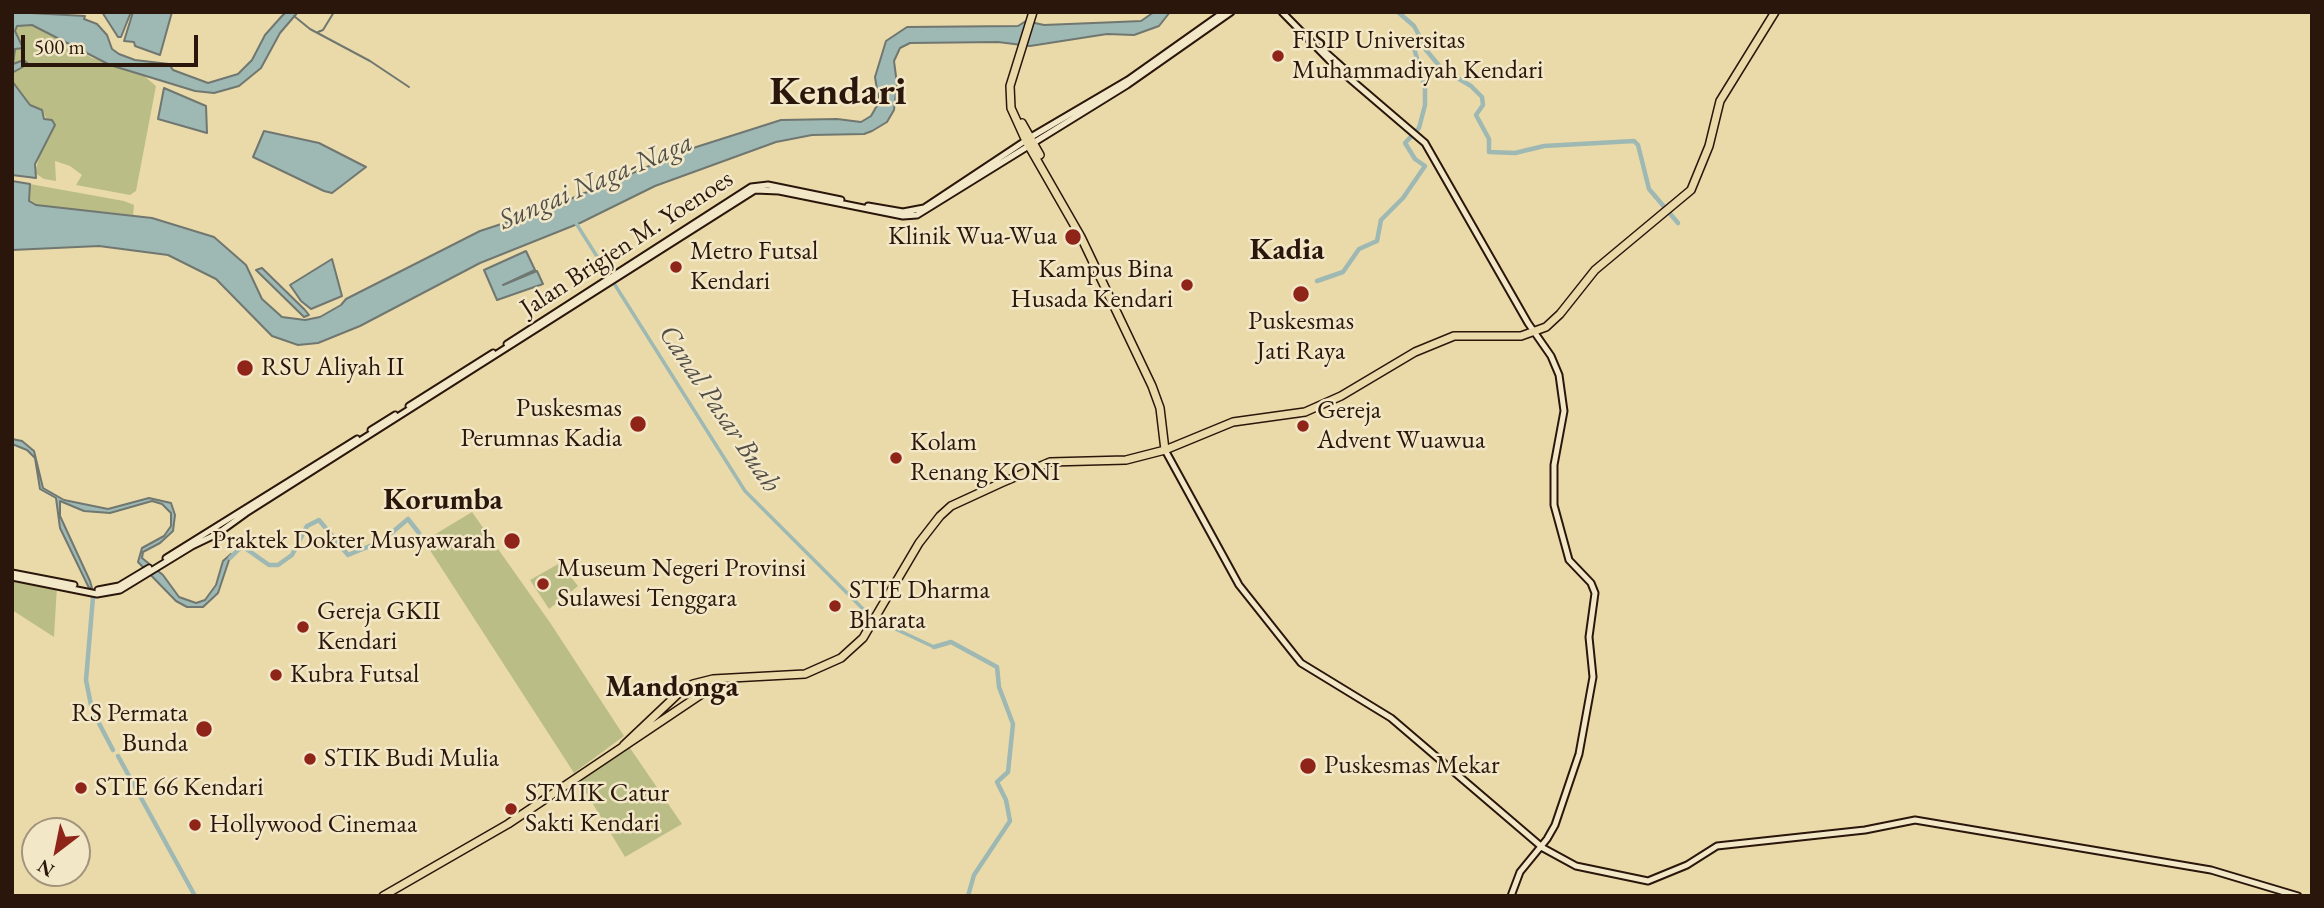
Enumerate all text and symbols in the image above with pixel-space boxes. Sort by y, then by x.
scale bar [24,21,201,65]
place label: FISIP Universitas Muhammadiyah Kendari [1292,25,1543,86]
text: 500 m [34,33,85,60]
marker: FISIP Universitas Muhammadiyah Kendari [1270,48,1286,64]
district label: Kendari [769,69,907,117]
water label: Sungai Naga-Naga [494,126,698,238]
street label: Jalan Brigjen M. Yoenoes [515,164,739,324]
place label: Klinik Wua-Wua [888,221,1057,253]
marker: Klinik Wua-Wua [1063,227,1083,247]
district label: Kadia [1250,233,1324,269]
place label: Metro Futsal Kendari [690,236,818,298]
place label: Kampus Bina Husada Kendari [1011,254,1173,316]
marker: Metro Futsal Kendari [668,259,684,275]
marker: Kampus Bina Husada Kendari [1179,277,1195,293]
marker: Puskesmas Jati Raya [1291,284,1311,304]
place label: Puskesmas Jati Raya [1248,306,1354,368]
water label: Canal Pasar Buah [651,319,787,499]
place label: RSU Aliyah II [261,352,404,384]
marker: RSU Aliyah II [235,358,255,378]
place label: Puskesmas Perumnas Kadia [461,393,622,454]
place label: Gereja Advent Wuawua [1317,395,1485,457]
marker: Puskesmas Perumnas Kadia [628,414,648,434]
marker: Gereja Advent Wuawua [1295,418,1311,434]
place label: Kolam Renang KONI [910,427,1060,488]
marker: Kolam Renang KONI [888,450,904,466]
district label: Korumba [383,483,503,519]
place label: Praktek Dokter Musyawarah [212,525,496,557]
marker: Praktek Dokter Musyawarah [502,531,522,551]
place label: Museum Negeri Provinsi Sulawesi Tenggara [557,553,806,614]
place label: STIE Dharma Bharata [849,575,990,636]
marker: Museum Negeri Provinsi Sulawesi Tenggara [535,576,551,592]
place label: Gereja GKII Kendari [317,596,441,658]
marker: STIE Dharma Bharata [827,598,843,614]
marker: Gereja GKII Kendari [295,619,311,635]
place label: Kubra Futsal [290,659,419,691]
marker: Kubra Futsal [268,667,284,683]
district label: Mandonga [605,670,739,706]
place label: RS Permata Bunda [71,698,188,760]
marker: RS Permata Bunda [194,719,214,739]
place label: STIK Budi Mulia [324,743,499,775]
place label: Puskesmas Mekar [1324,750,1500,782]
marker: STIK Budi Mulia [302,751,318,767]
marker: Puskesmas Mekar [1298,756,1318,776]
place label: STIE 66 Kendari [95,772,264,804]
place label: STMIK Catur Sakti Kendari [525,778,669,840]
marker: STIE 66 Kendari [73,780,89,796]
marker: STMIK Catur Sakti Kendari [503,801,519,817]
place label: Hollywood Cinemaa [209,809,417,841]
north arrow [21,817,91,887]
marker: Hollywood Cinemaa [187,817,203,833]
text: N [33,854,59,883]

